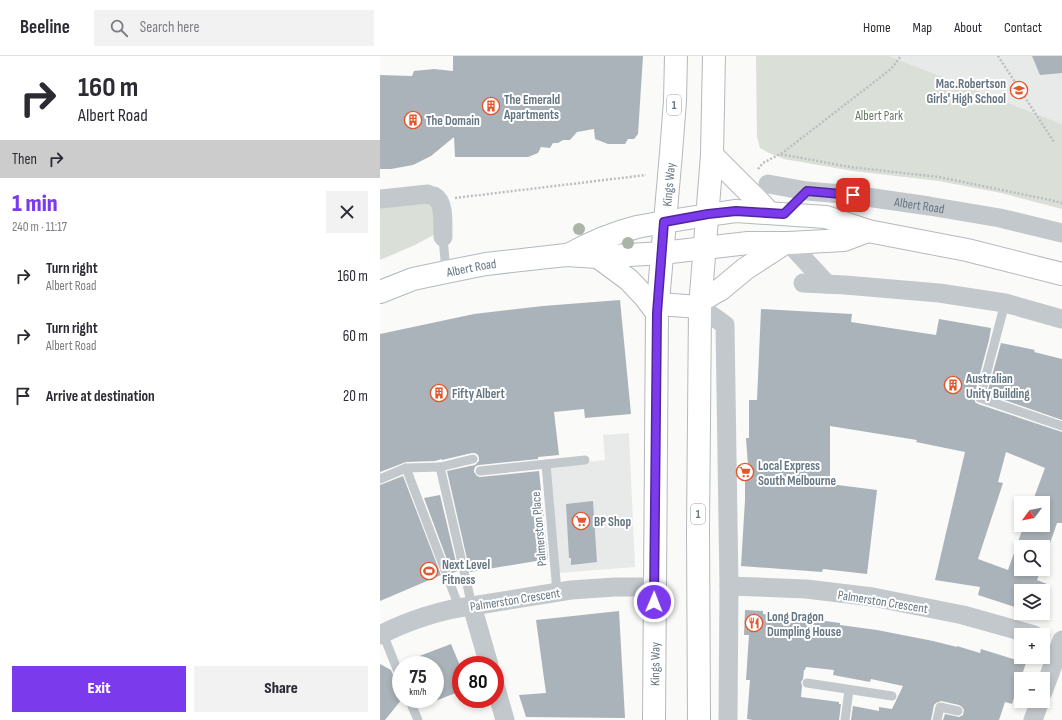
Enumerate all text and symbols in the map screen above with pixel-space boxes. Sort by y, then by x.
search box [94,10,374,46]
text: Beeline [20,16,70,39]
icon: search [108,17,130,39]
text: Search here [140,18,199,37]
text: Home [863,19,891,36]
text: Map [913,19,932,36]
text: About [954,19,982,36]
text: Contact [1004,19,1042,36]
text: 160 m [78,71,138,104]
icon: right [12,72,64,124]
place label: Mac.Robertson Girls' High School [927,76,1006,107]
school or university icon: Mac.Robertson Girls' High School [1009,80,1029,100]
place label: The Emerald Apartments [503,92,561,123]
road number: 1 [667,95,681,115]
building icon: The Emerald Apartments [481,96,501,116]
text: Albert Road [78,105,148,126]
park label: Albert Park [854,108,903,124]
building icon: The Domain [403,110,423,130]
place label: The Domain [426,113,480,129]
icon: right [45,148,67,170]
text: Then [12,150,37,169]
street label: Kings Way [659,162,679,207]
pin [836,178,870,212]
icon: arrive [842,184,864,206]
text: 1 min [12,189,58,218]
button: close [326,191,368,233]
street label: Albert Road [892,194,946,217]
text: 240 m · 11:17 [12,219,67,235]
street label: Albert Road [444,256,497,281]
text: Turn right [46,259,98,278]
icon: right [12,265,34,287]
text: 160 m [337,267,368,286]
text: Albert Road [46,278,96,294]
text: Turn right [46,319,98,338]
icon: right [12,325,34,347]
text: 60 m [343,327,368,346]
text: Albert Road [46,338,96,354]
place label: Australian Unity Building [965,371,1030,402]
building icon: Australian Unity Building [943,375,963,395]
building icon: Fifty Albert [429,383,449,403]
icon: arrive [12,385,34,407]
place label: Fifty Albert [452,386,505,402]
text: Arrive at destination [46,387,155,406]
text: 20 m [343,387,368,406]
place label: Local Express South Melbourne [758,458,837,489]
supermarket icon: Local Express South Melbourne [735,462,755,482]
street label: Palmerston Place [528,491,550,567]
north arrow [1014,496,1050,532]
map controls [1014,496,1050,708]
road number: 1 [691,504,705,524]
supermarket icon: BP Shop [571,511,591,531]
place label: BP Shop [594,514,631,530]
button: search [1014,540,1050,576]
place label: Next Level Fitness [442,557,490,588]
sports icon: Next Level Fitness [419,561,439,581]
position arrow [633,581,675,623]
button: layers [1014,584,1050,620]
street label: Palmerston Crescent [469,585,561,615]
street label: Palmerston Crescent [837,587,929,617]
place label: Long Dragon Dumpling House [767,609,842,640]
restaurant icon: Long Dragon Dumpling House [744,613,764,633]
button: + [1014,628,1050,664]
street label: Kings Way [647,642,664,686]
speed limit sign: 80 [452,656,504,708]
text: 75 [409,665,427,689]
button: Exit [12,666,186,712]
button: Share [194,666,368,712]
button: − [1014,672,1050,708]
text: km/h [409,686,427,698]

